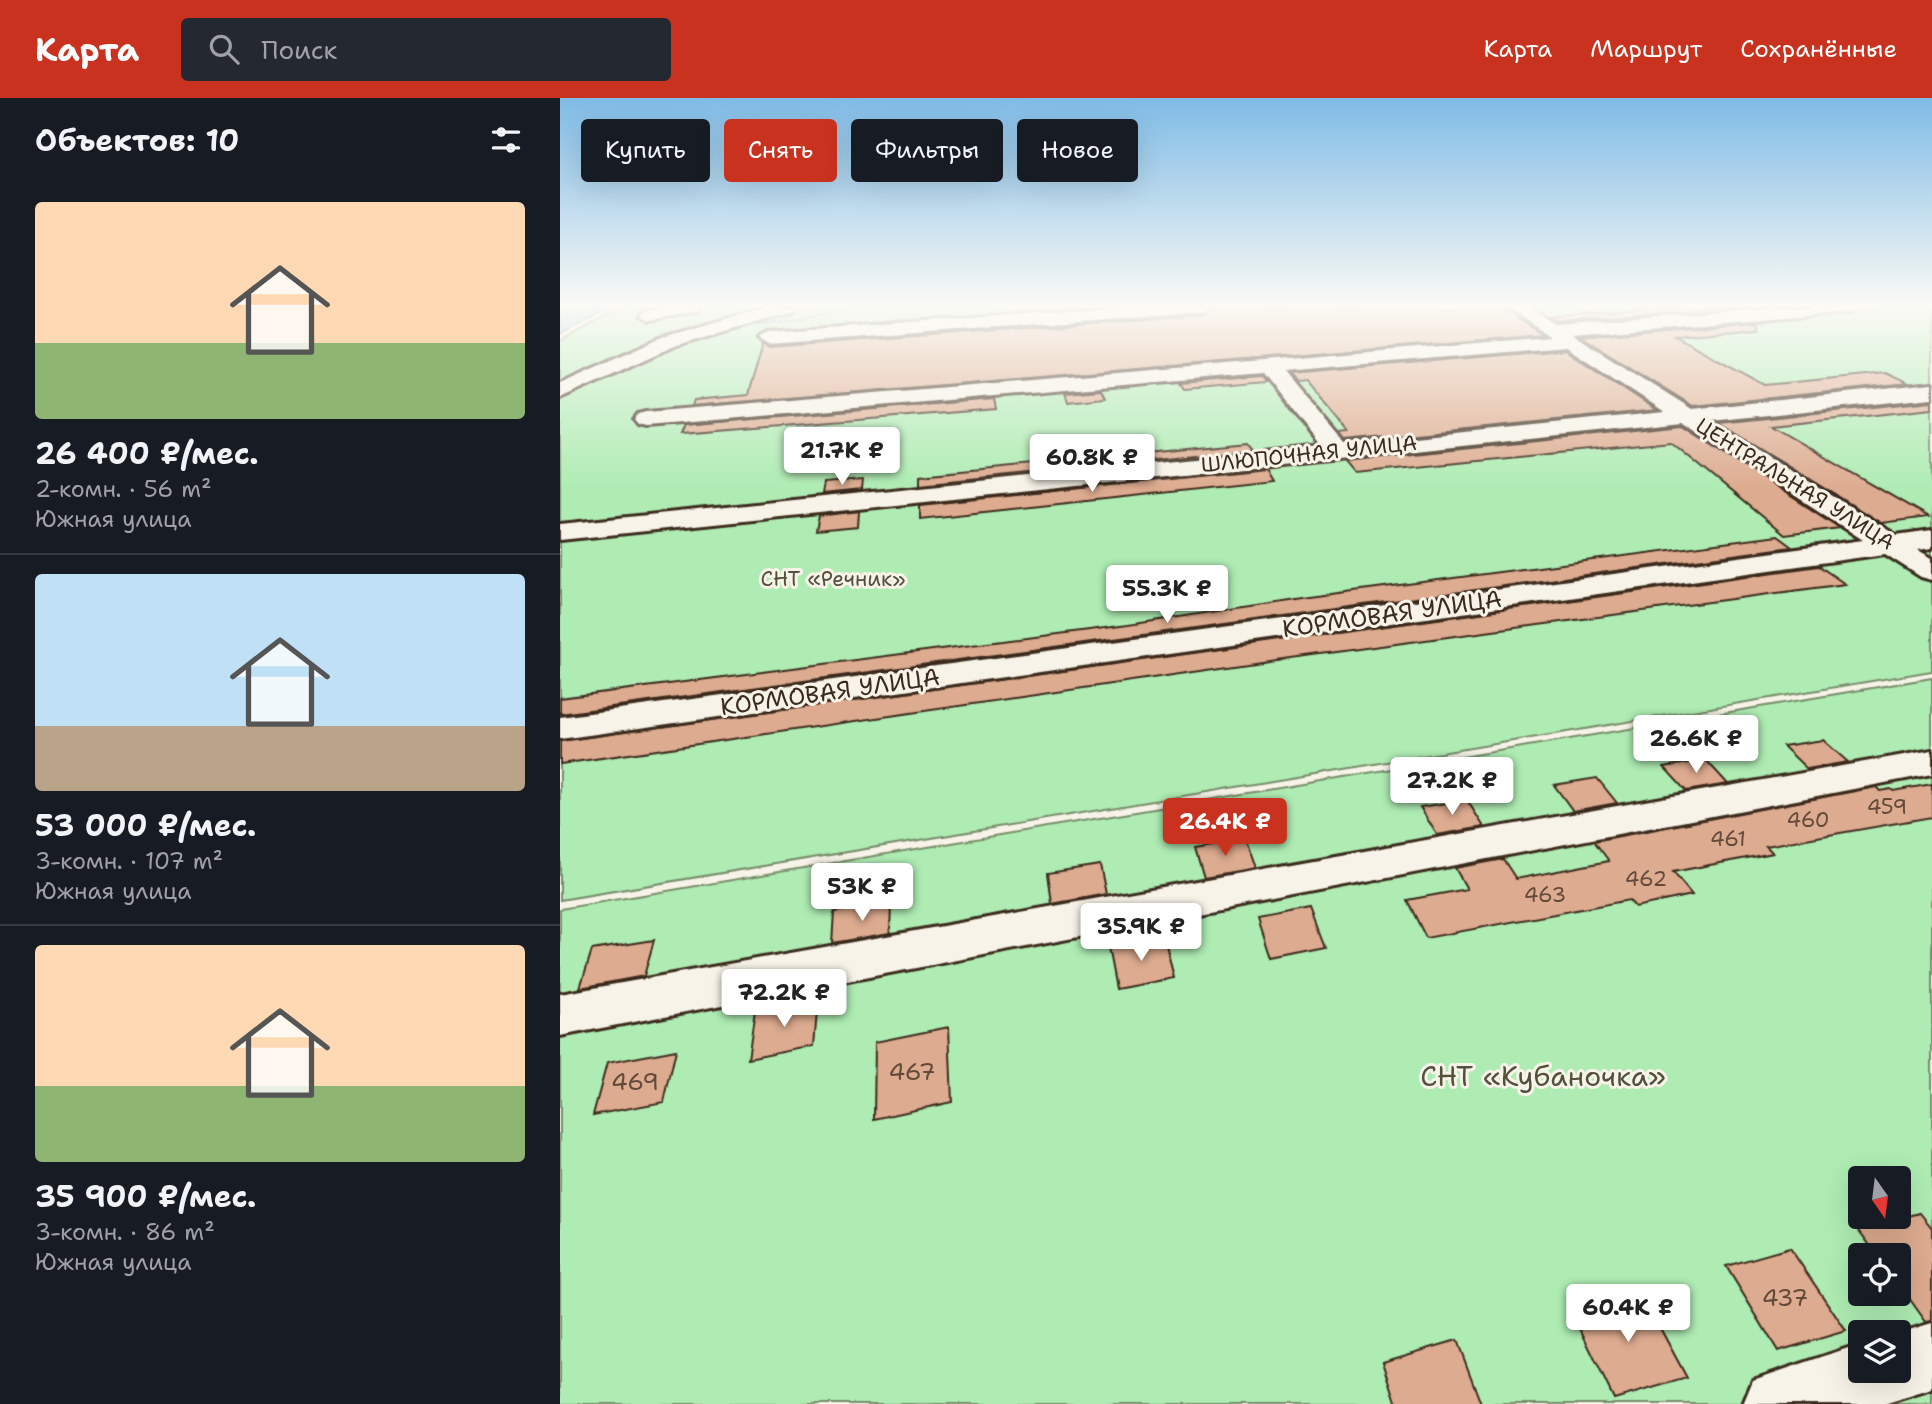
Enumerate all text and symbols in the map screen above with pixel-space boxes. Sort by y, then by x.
search box [181,18,671,81]
text: Карта [35,27,139,72]
icon: search [205,30,243,68]
text: Поиск [261,32,337,67]
text: Карта [1484,33,1552,65]
text: Маршрут [1590,33,1702,65]
text: Сохранённые [1740,33,1897,65]
chip: Купить [581,119,710,182]
chip: Снять [724,119,837,182]
chip: Фильтры [851,119,1003,182]
chip: Новое [1017,119,1138,182]
text: Объектов: 10 [35,120,239,161]
icon: filters [487,121,525,159]
icon: home [217,247,343,373]
street label: ЦЕНТРАЛЬНАЯ УЛИЦА [1691,411,1899,557]
pin: 21.7K ₽ [777,428,907,487]
street label: ШЛЮПОЧНАЯ УЛИЦА [1200,429,1418,479]
text: 26 400 ₽/мес. [35,433,259,474]
pin: 60.8K ₽ [1027,434,1157,494]
text: 21.7K ₽ [800,435,884,465]
text: 60.8K ₽ [1046,442,1138,472]
text: 2-комн. · 56 m² [35,474,212,504]
text: Южная улица [35,504,192,534]
park label: СНТ «Речник» [761,565,905,593]
pin: 55.3K ₽ [1102,566,1232,625]
text: 55.3K ₽ [1122,573,1212,603]
street label: КОРМОВАЯ УЛИЦА [1280,583,1504,645]
icon: home [217,619,343,745]
street label: КОРМОВАЯ УЛИЦА [718,661,942,723]
pin: 26.6K ₽ [1631,716,1761,775]
text: 26.6K ₽ [1649,723,1743,753]
pin: 27.2K ₽ [1387,758,1517,817]
text: 27.2K ₽ [1406,765,1498,795]
house number: 459 [1867,793,1907,821]
pin: 26.4K ₽ [1160,798,1290,858]
text: 53 000 ₽/мес. [35,805,256,846]
text: 26.4K ₽ [1179,806,1271,836]
house number: 460 [1786,806,1830,834]
house number: 461 [1710,825,1746,853]
text: 3-комн. · 107 m² [35,846,223,876]
pin: 53K ₽ [813,864,911,923]
house number: 462 [1625,865,1667,893]
text: 53K ₽ [827,871,897,901]
text: Южная улица [35,876,192,906]
house number: 463 [1524,881,1566,909]
pin: 35.9K ₽ [1076,904,1206,963]
text: 35.9K ₽ [1097,911,1185,941]
pin: 72.2K ₽ [719,970,849,1029]
text: 72.2K ₽ [738,977,830,1007]
icon: home [217,990,343,1116]
house number: 467 [888,1056,936,1088]
park label: СНТ «Кубаночка» [1420,1057,1666,1095]
house number: 469 [611,1066,659,1098]
north arrow [1848,1166,1911,1228]
map controls [1848,1166,1911,1383]
text: 35 900 ₽/мес. [35,1176,256,1217]
text: 3-комн. · 86 m² [35,1217,215,1247]
button: locate [1848,1243,1911,1306]
text: Южная улица [35,1247,192,1277]
house number: 437 [1762,1282,1808,1314]
pin: 60.4K ₽ [1563,1284,1693,1344]
text: 60.4K ₽ [1582,1292,1674,1322]
button: layers [1848,1320,1911,1383]

